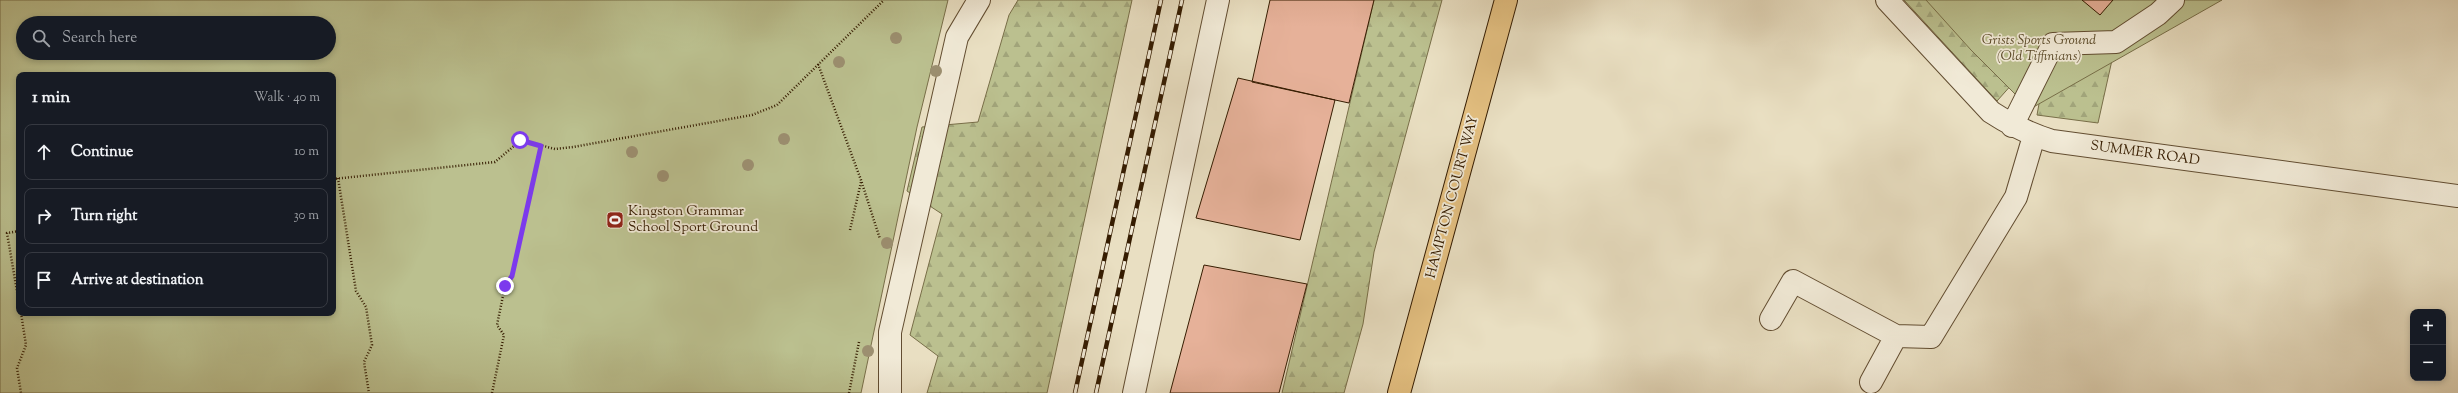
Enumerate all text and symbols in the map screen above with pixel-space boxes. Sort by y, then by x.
search box [16,16,336,60]
icon: search [30,27,52,49]
text: Search here [62,28,137,49]
park label: Grists Sports Ground (Old Tiffinians) [1982,31,2096,67]
text: 1 min [32,86,70,110]
text: Walk · 40 m [254,89,320,107]
street label: HAMPTON COURT WAY [1422,113,1484,281]
route start [511,131,529,149]
street label: SUMMER ROAD [2089,136,2201,172]
icon: ahead [33,141,55,163]
text: Continue [71,142,133,163]
text: 10 m [294,143,319,161]
place label: Kingston Grammar School Sport Ground [628,202,758,238]
icon: right [33,205,55,227]
text: Turn right [71,206,137,227]
text: 30 m [293,207,319,225]
sports icon: Kingston Grammar School Sport Ground [605,210,625,230]
icon: arrive [33,269,55,291]
text: Arrive at destination [71,270,204,291]
route end [496,277,514,295]
map controls [2410,309,2446,381]
button: + [2410,309,2446,345]
button: − [2410,345,2446,381]

